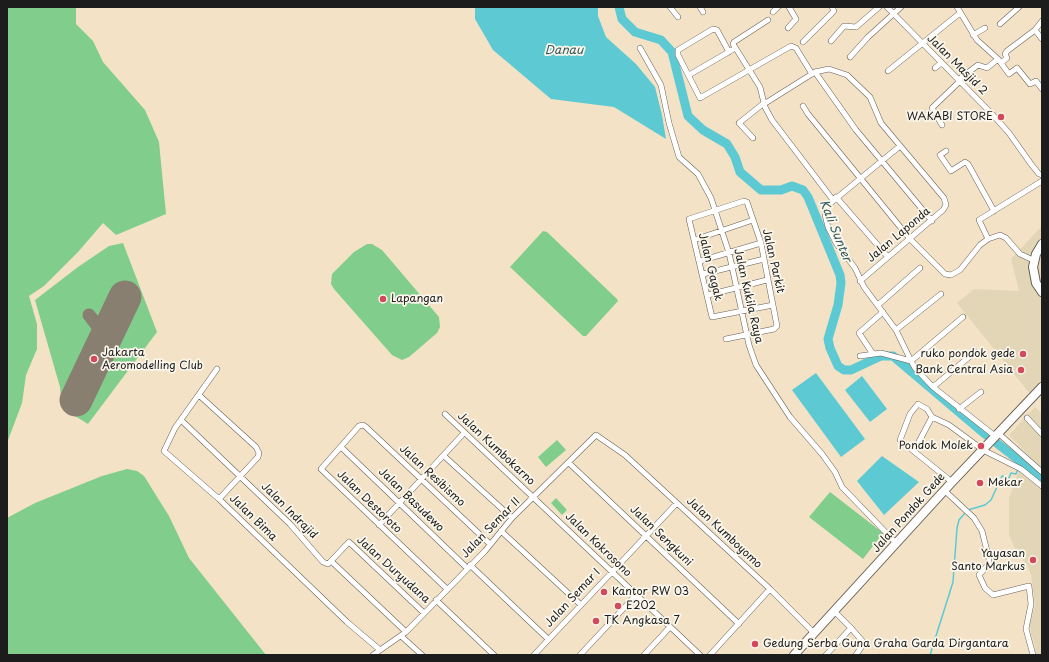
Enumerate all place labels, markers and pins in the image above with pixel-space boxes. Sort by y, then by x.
place label: WAKABI STORE [907,110,993,124]
marker: WAKABI STORE [996,112,1006,122]
place label: Lapangan [391,292,443,306]
marker: Lapangan [378,294,388,304]
place label: Jakarta Aeromodelling Club [102,346,203,372]
place label: ruko pondok gede [921,347,1015,361]
marker: ruko pondok gede [1018,349,1028,359]
marker: Jakarta Aeromodelling Club [89,354,99,364]
place label: Bank Central Asia [915,363,1013,377]
marker: Bank Central Asia [1016,365,1026,375]
place label: Pondok Molek [899,439,973,453]
marker: Pondok Molek [976,441,986,451]
place label: Mekar [988,476,1022,490]
marker: Mekar [975,478,985,488]
place label: Yayasan Santo Markus [951,547,1025,573]
marker: Yayasan Santo Markus [1028,555,1038,565]
place label: Kantor RW 03 [612,585,689,599]
marker: Kantor RW 03 [599,587,609,597]
place label: E202 [626,599,656,613]
marker: E202 [613,601,623,611]
place label: TK Angkasa 7 [604,614,680,628]
marker: TK Angkasa 7 [591,616,601,626]
place label: Gedung Serba Guna Graha Garda Dirgantara [763,637,1009,651]
marker: Gedung Serba Guna Graha Garda Dirgantara [750,639,760,649]

